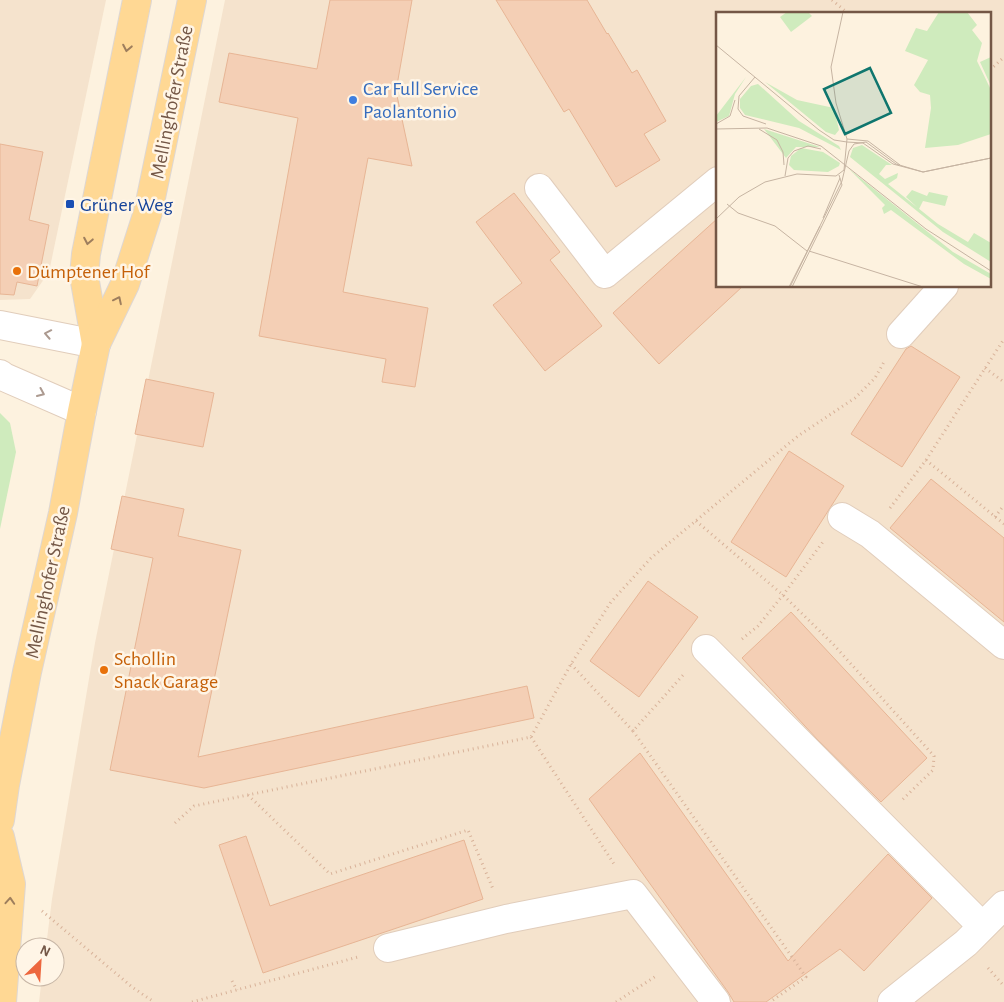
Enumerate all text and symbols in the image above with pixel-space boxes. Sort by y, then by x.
inset map [716,12,992,288]
street label: Mellinghofer Straße [147,24,197,180]
one-way arrow [122,43,133,52]
place label: Car Full Service Paolantonio [363,79,479,122]
marker: Car Full Service Paolantonio [347,94,359,106]
place label: Grüner Weg [80,195,173,215]
marker: Grüner Weg [64,198,76,210]
one-way arrow [84,237,94,246]
place label: Dümptener Hof [27,262,150,282]
marker: Dümptener Hof [11,265,23,277]
one-way arrow [112,296,122,305]
one-way arrow [44,330,53,340]
one-way arrow [36,386,45,397]
street label: Mellinghofer Straße [22,504,74,660]
place label: Schollin Snack Garage [114,649,218,692]
marker: Schollin Snack Garage [98,664,110,676]
one-way arrow [4,897,15,905]
north arrow [15,937,65,987]
text: N [38,943,52,960]

